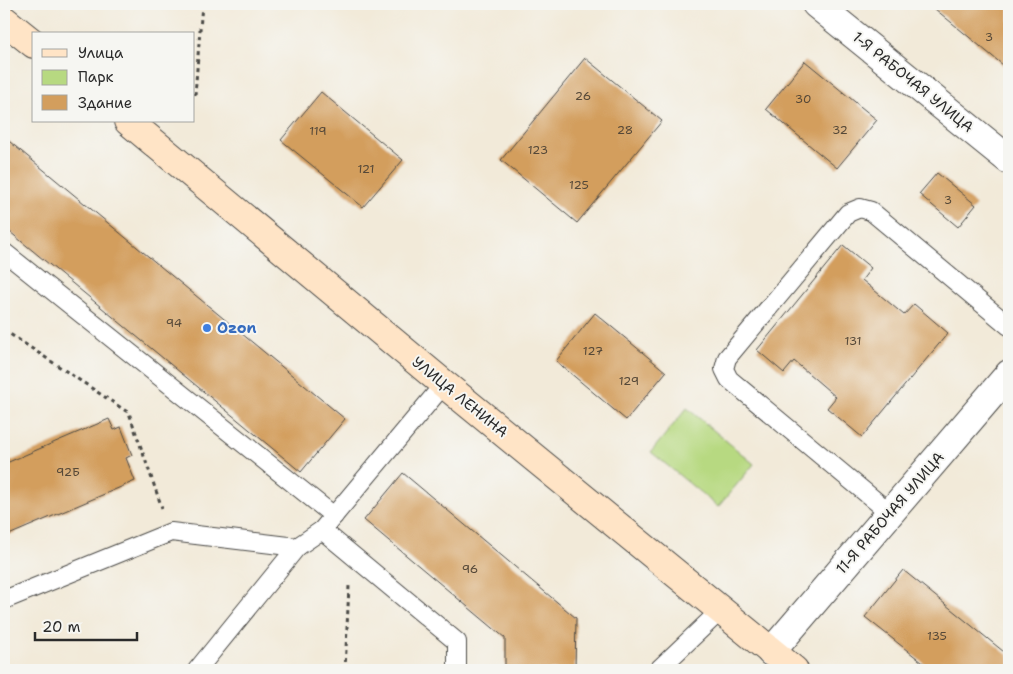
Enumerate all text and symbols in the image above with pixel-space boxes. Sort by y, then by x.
street label: 1-Я РАБОЧАЯ УЛИЦА [848,27,978,137]
house number: 3 [985,29,993,45]
legend [32,32,195,122]
text: Улица [78,43,124,63]
text: Парк [78,67,114,87]
house number: 26 [575,88,591,104]
house number: 30 [795,91,811,107]
text: Здание [78,93,132,113]
house number: 28 [617,122,633,138]
house number: 32 [832,122,848,138]
house number: 119 [309,123,327,139]
house number: 123 [528,142,548,158]
house number: 121 [357,161,375,177]
house number: 125 [569,177,589,193]
house number: 3 [944,192,952,208]
house number: 94 [166,315,182,331]
place label: Ozon [217,318,257,338]
marker: Ozon [201,322,213,334]
house number: 131 [844,333,862,349]
house number: 127 [583,343,603,359]
street label: УЛИЦА ЛЕНИНА [408,352,512,442]
house number: 129 [619,373,639,389]
street label: 11-Я РАБОЧАЯ УЛИЦА [831,448,949,578]
house number: 92Б [56,464,80,480]
house number: 96 [462,561,478,577]
scale bar [35,609,138,641]
text: 20 m [42,617,81,637]
house number: 135 [927,628,947,644]

